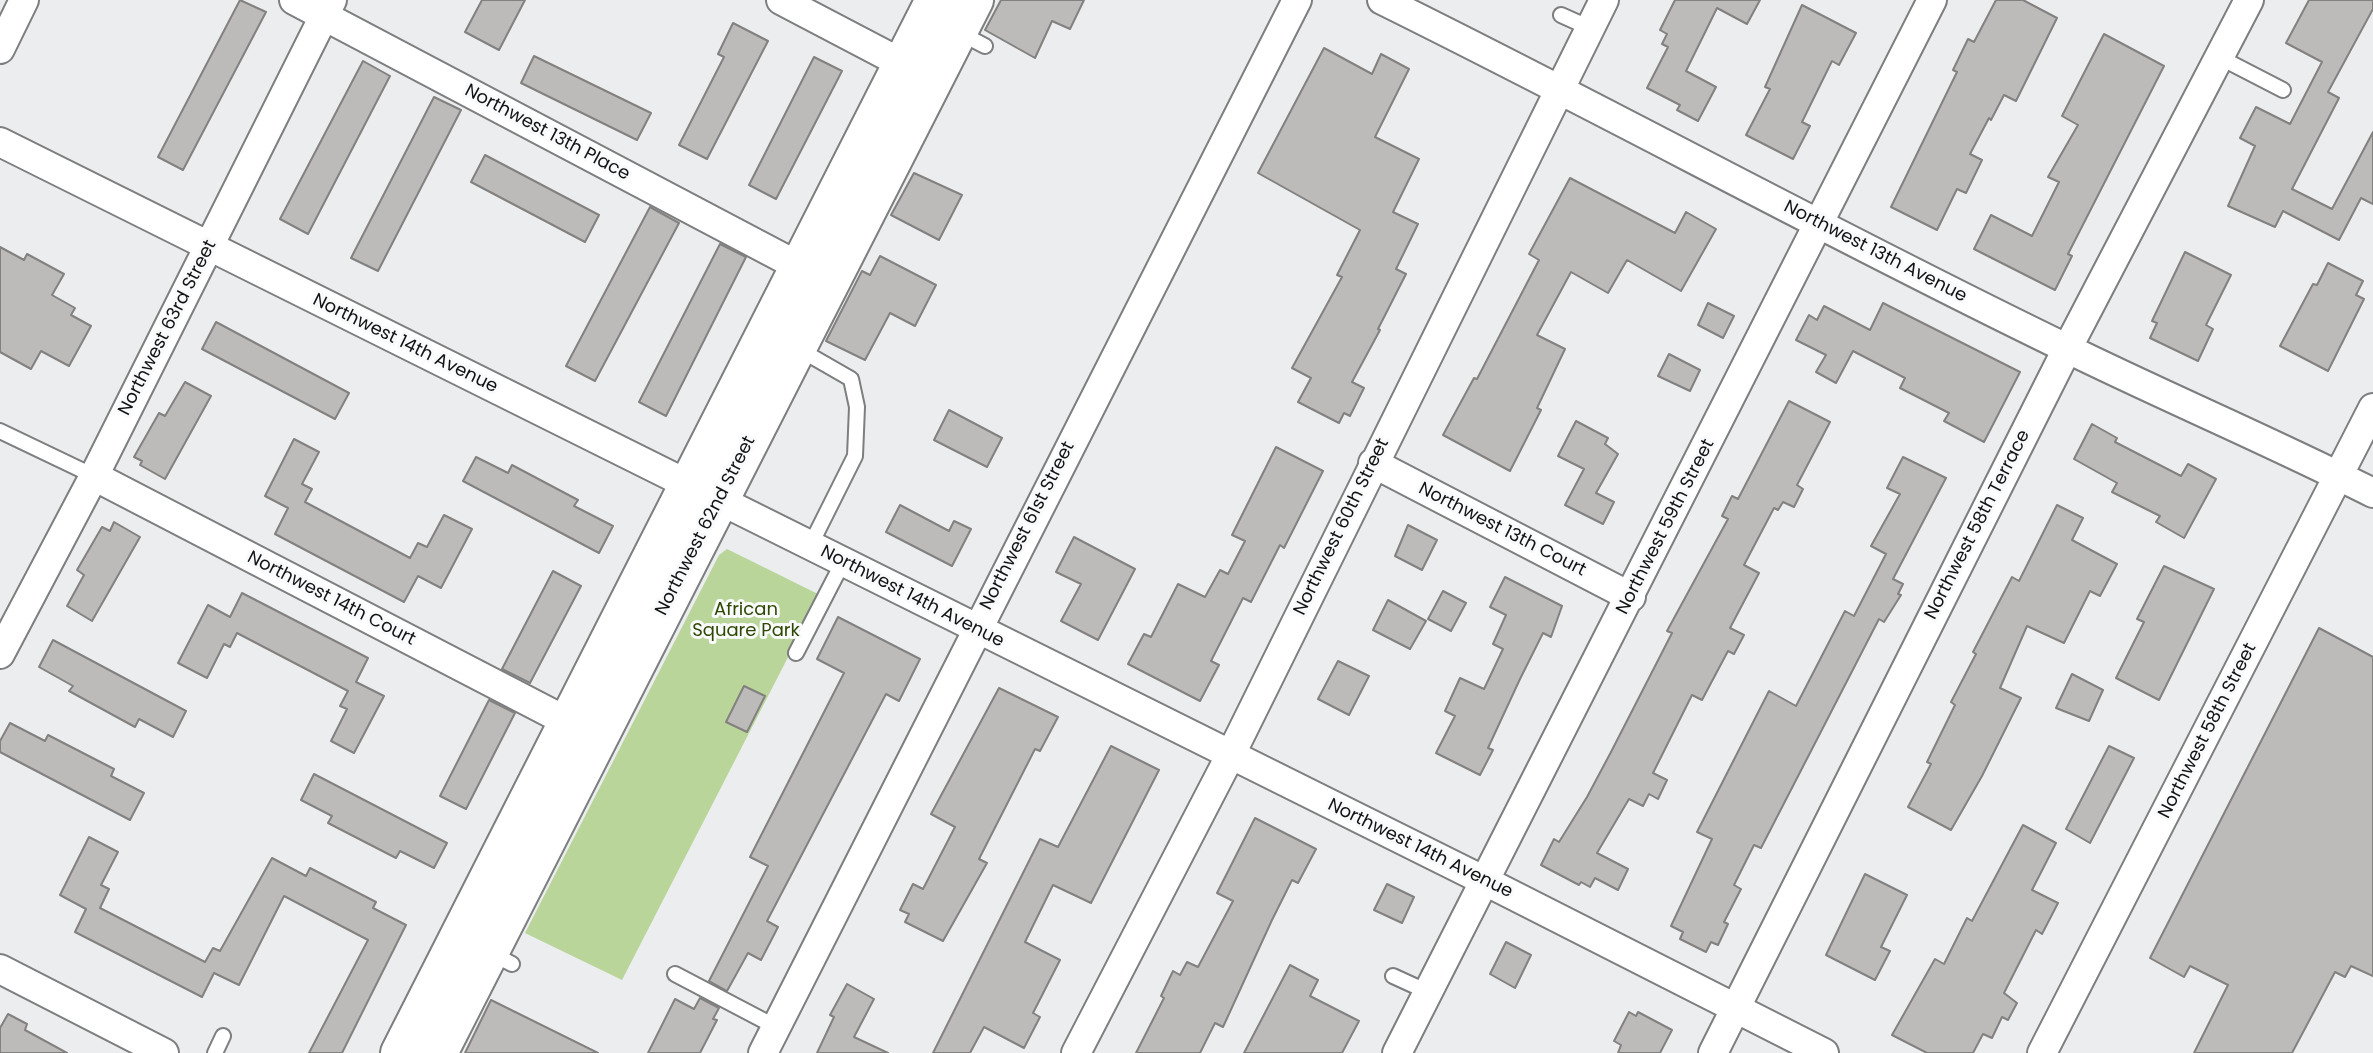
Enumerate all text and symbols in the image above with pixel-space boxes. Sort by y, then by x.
street label: Northwest 13th Place [461,80,633,186]
street label: Northwest 13th Avenue [1780,196,1970,308]
street label: Northwest 63rd Street [114,237,222,419]
street label: Northwest 14th Avenue [309,290,501,398]
street label: Northwest 58th Terrace [1921,427,2035,623]
street label: Northwest 62nd Street [651,433,761,619]
street label: Northwest 60th Street [1290,435,1394,619]
street label: Northwest 59th Street [1612,436,1720,618]
street label: Northwest 61st Street [976,438,1080,614]
street label: Northwest 13th Court [1415,478,1589,582]
street label: Northwest 14th Avenue [817,541,1007,653]
street label: Northwest 14th Court [243,547,419,651]
park label: African Square Park [692,599,800,642]
street label: Northwest 58th Street [2154,640,2262,822]
street label: Northwest 14th Avenue [1324,795,1516,903]

